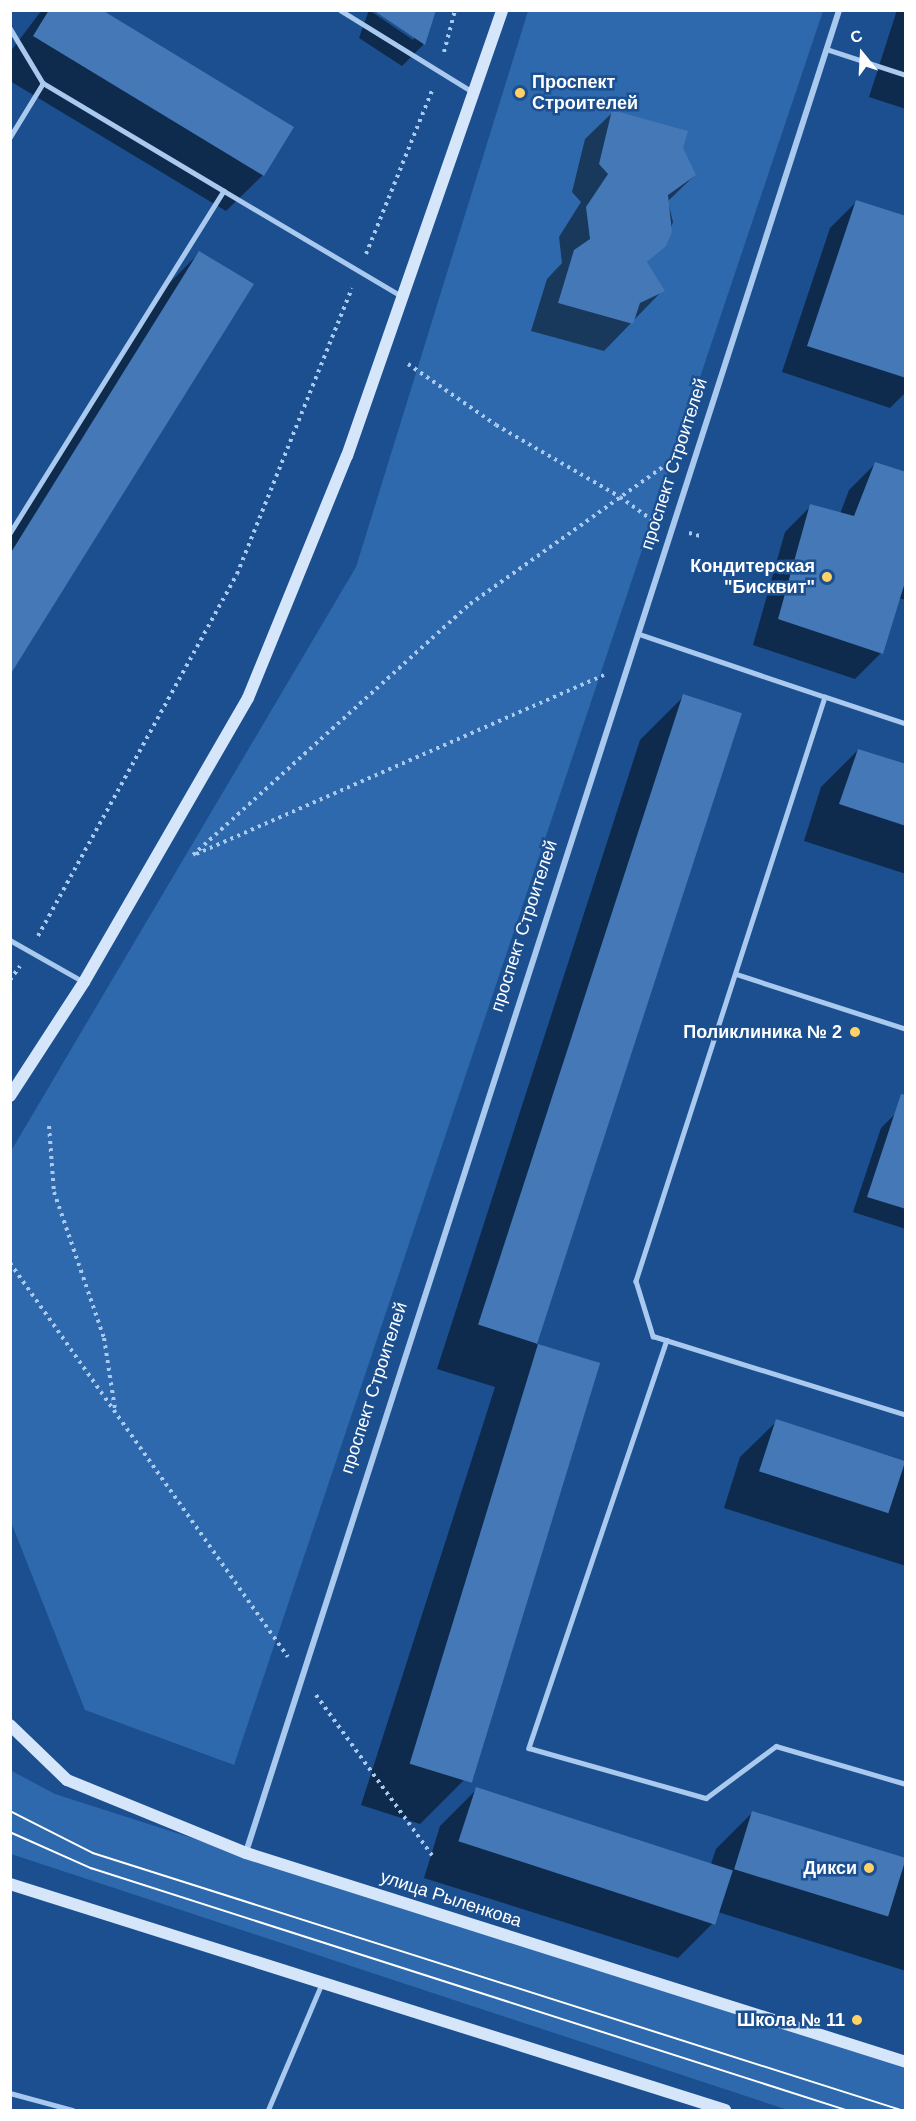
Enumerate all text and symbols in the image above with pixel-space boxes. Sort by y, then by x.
north arrow [832,24,892,84]
text: С [848,27,864,46]
place label: Проспект Строителей [532,72,638,115]
marker: Проспект Строителей [513,86,527,100]
street label: проспект Строителей [636,375,712,553]
place label: Кондитерская "Бисквит" [690,556,815,598]
marker: Кондитерская "Бисквит" [820,570,834,584]
street label: проспект Строителей [486,837,562,1015]
place label: Поликлиника № 2 [683,1021,842,1043]
marker: Поликлиника № 2 [846,1023,864,1041]
street label: проспект Строителей [336,1299,412,1477]
place label: Дикси [803,1857,857,1879]
marker: Дикси [862,1861,876,1875]
street label: улица Рыленкова [378,1866,524,1932]
place label: Школа № 11 [737,2009,845,2031]
marker: Школа № 11 [850,2013,864,2027]

